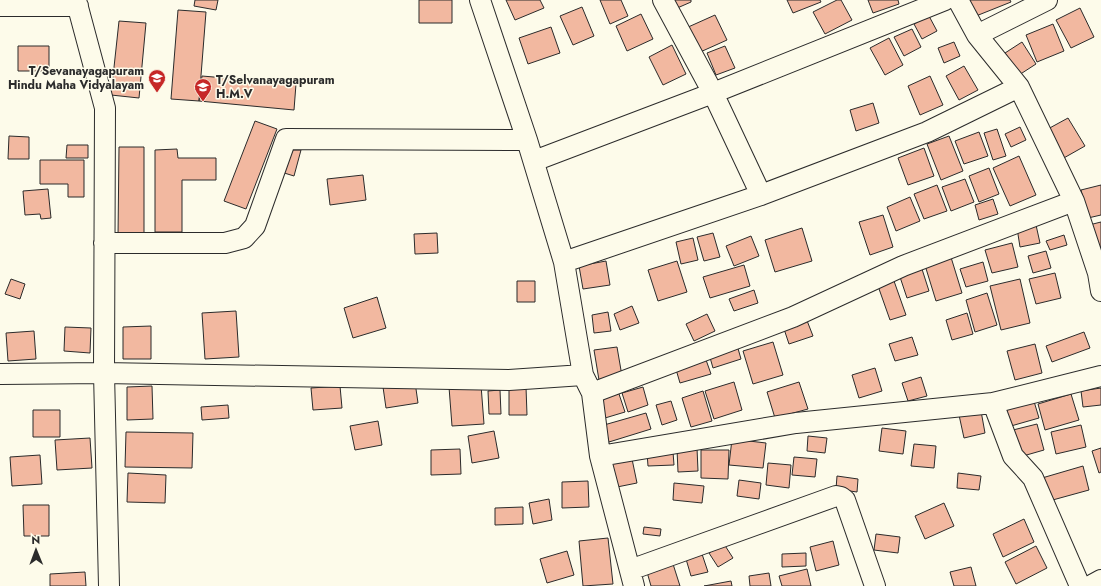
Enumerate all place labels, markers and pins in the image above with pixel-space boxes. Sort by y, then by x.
place label: T/Sevanayagapuram Hindu Maha Vidyalayam [8,62,144,94]
school or university icon: T/Sevanayagapuram Hindu Maha Vidyalayam [147,68,167,93]
place label: T/Selvanayagapuram H.M.V [216,71,335,103]
school or university icon: T/Selvanayagapuram H.M.V [193,77,213,102]

